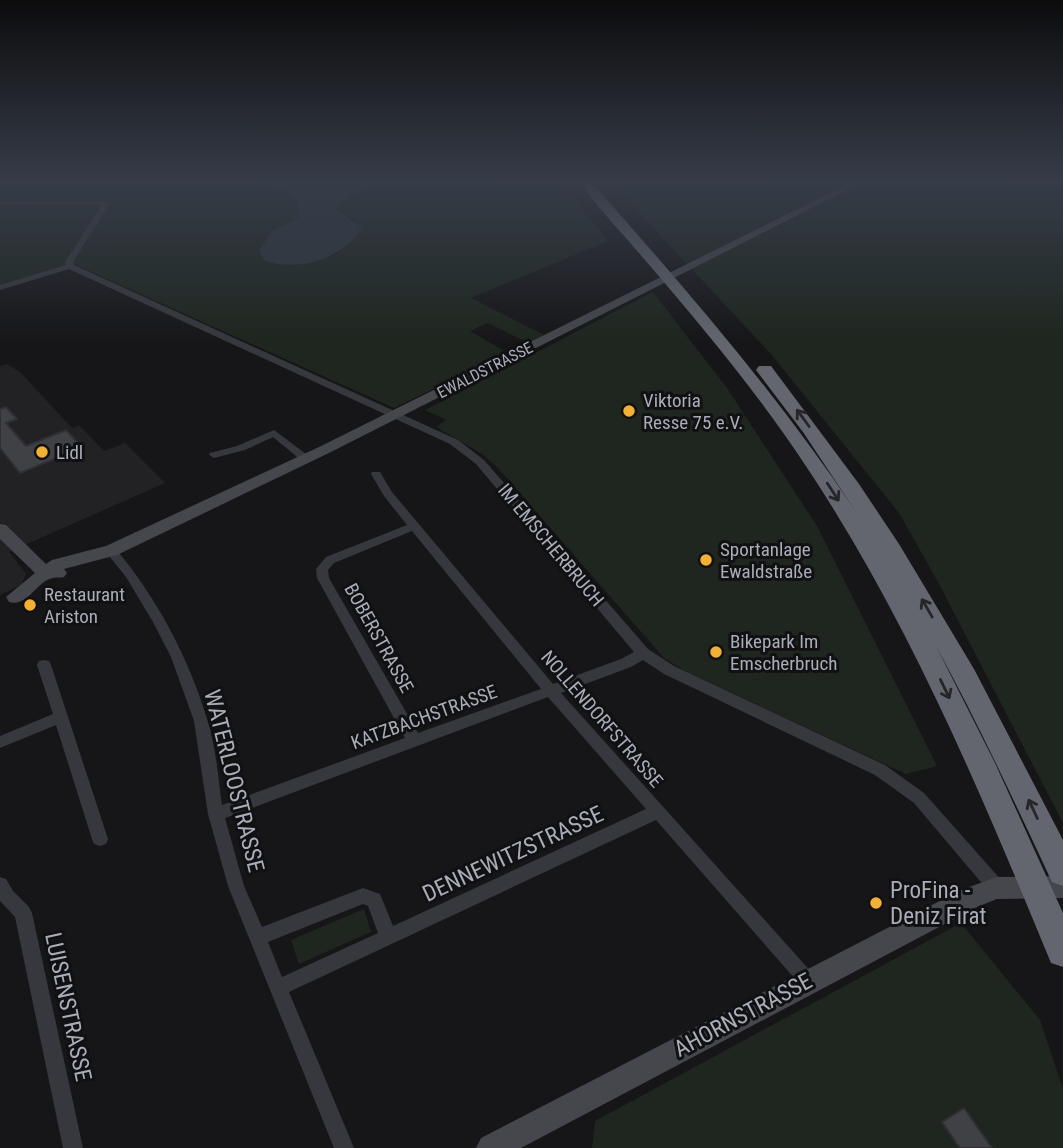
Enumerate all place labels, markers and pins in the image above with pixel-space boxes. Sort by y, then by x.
place label: Viktoria Resse 75 e.V. [643,389,743,434]
marker: Viktoria Resse 75 e.V. [621,403,637,419]
place label: Lidl [56,441,83,464]
marker: Lidl [34,444,50,460]
place label: Sportanlage Ewaldstraße [720,538,812,583]
marker: Sportanlage Ewaldstraße [698,552,714,568]
place label: Restaurant Ariston [44,583,125,628]
marker: Restaurant Ariston [22,597,38,613]
place label: Bikepark Im Emscherbruch [730,630,837,675]
marker: Bikepark Im Emscherbruch [708,644,724,660]
place label: ProFina - Deniz Firat [890,877,986,930]
marker: ProFina - Deniz Firat [868,895,884,911]

